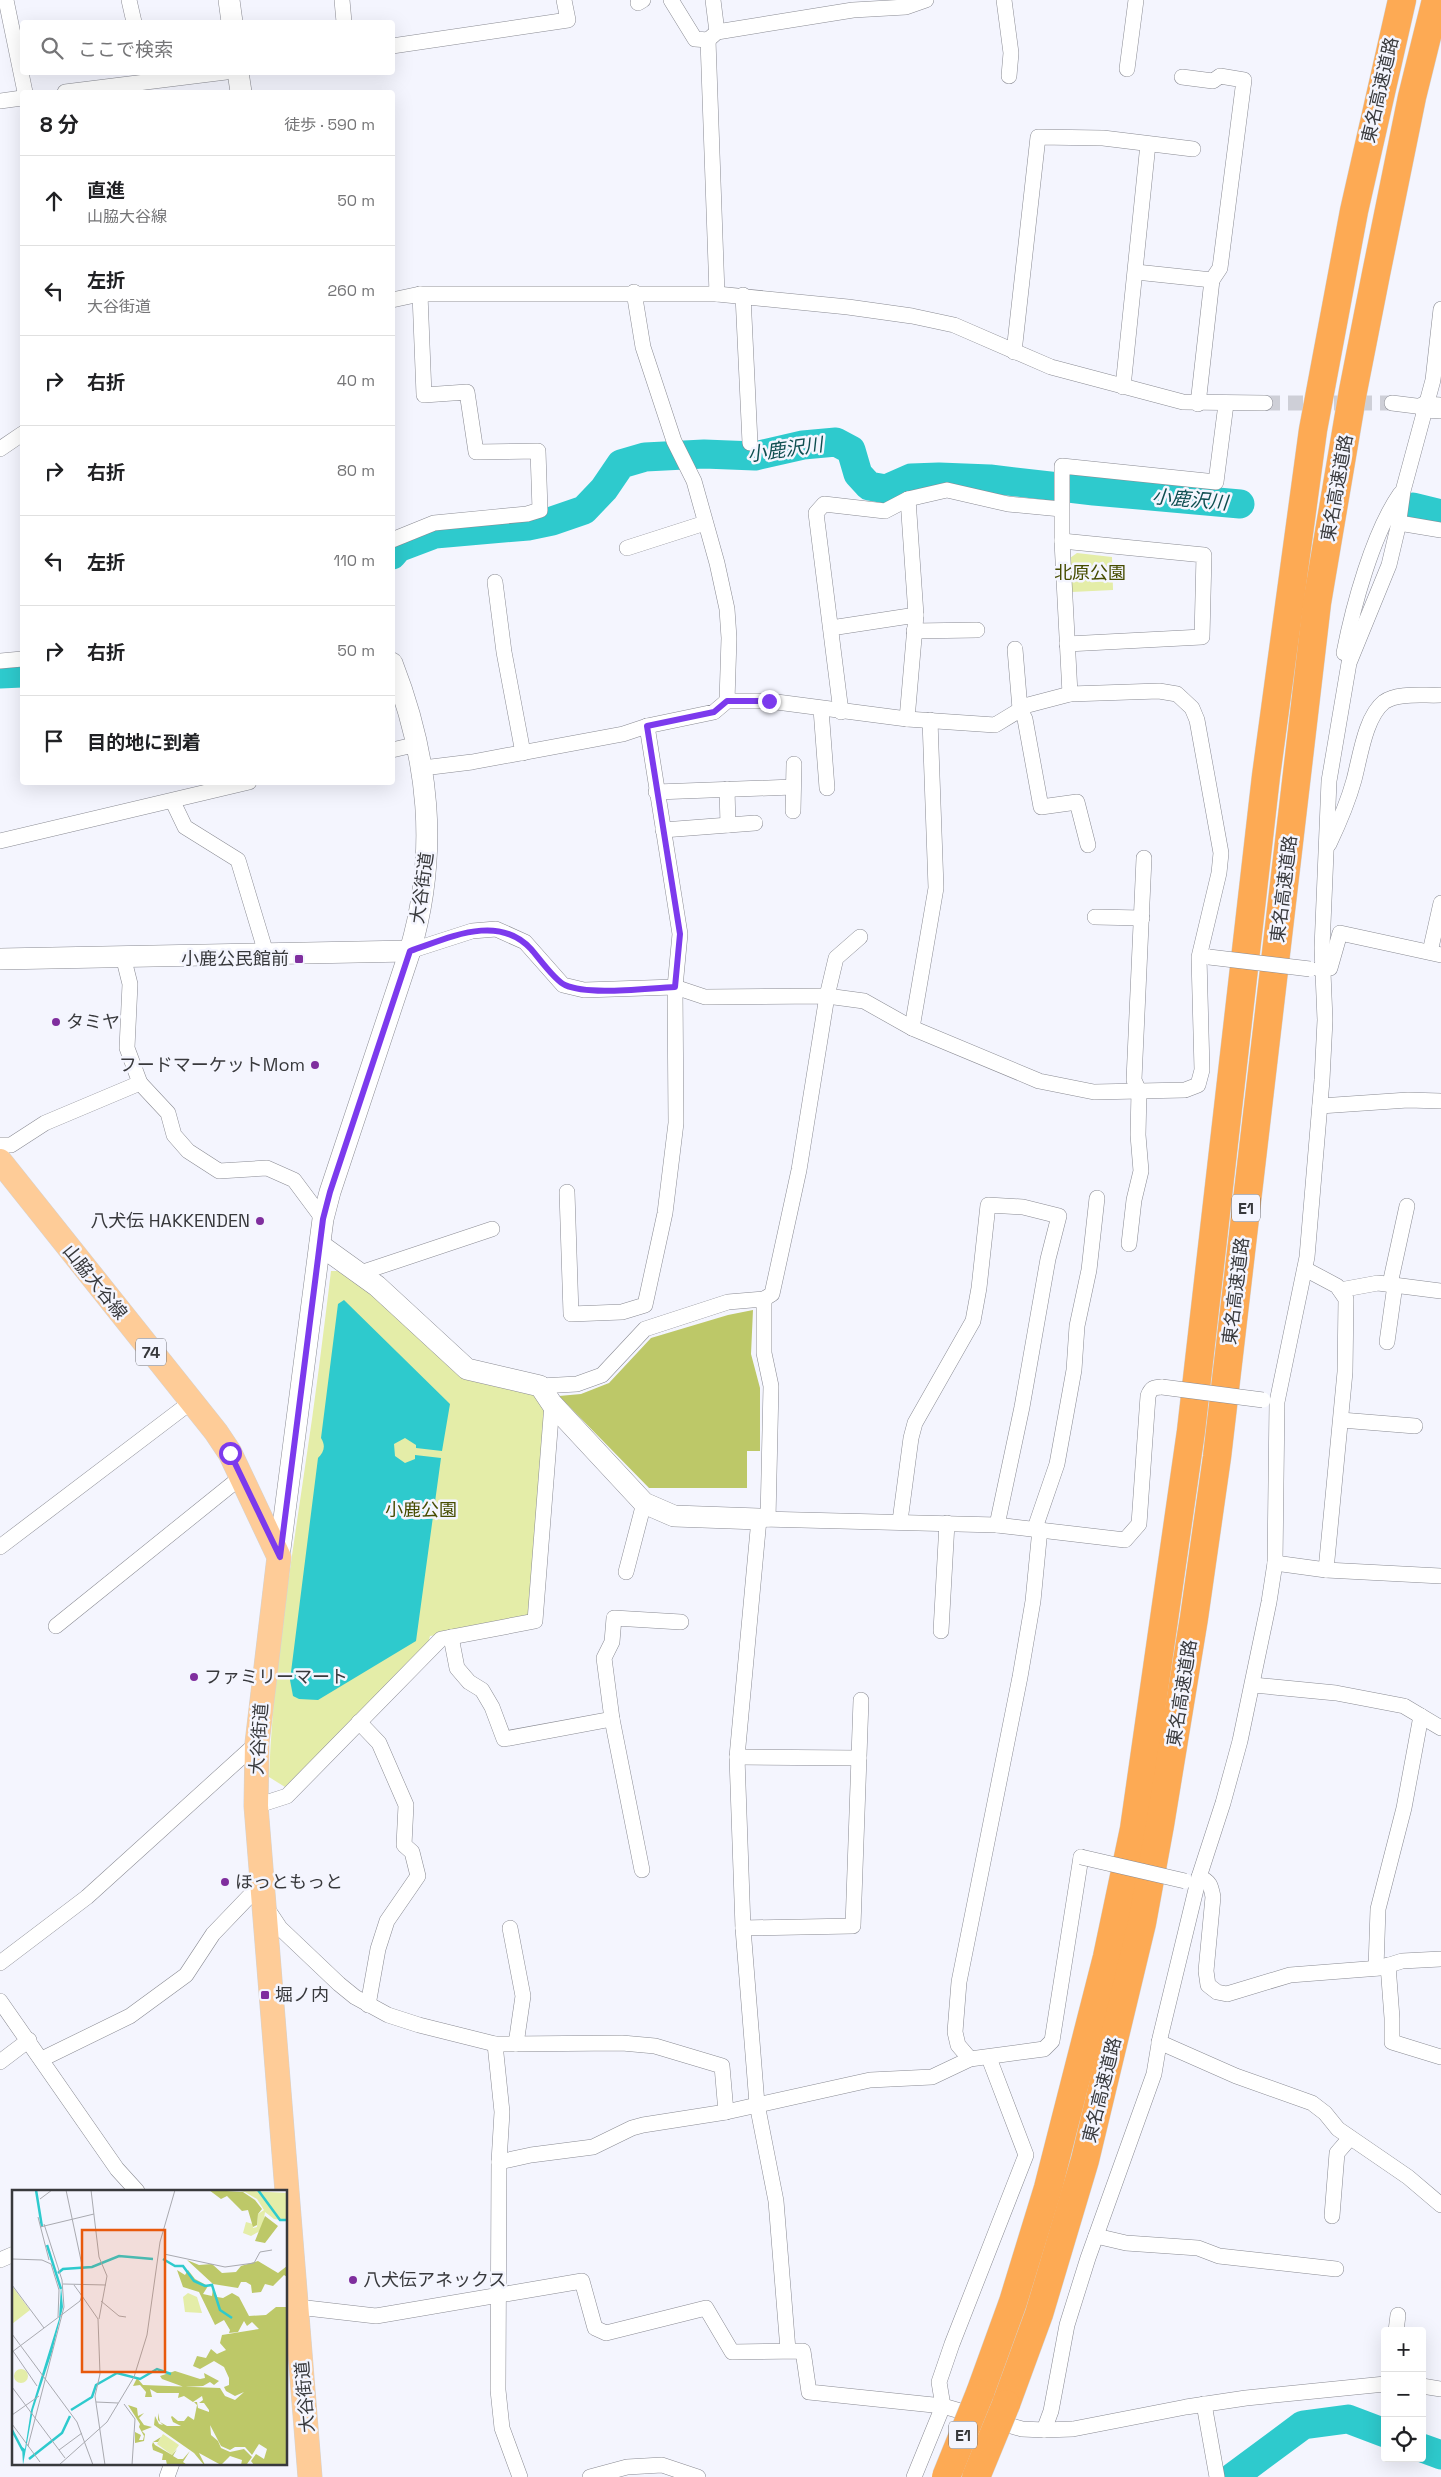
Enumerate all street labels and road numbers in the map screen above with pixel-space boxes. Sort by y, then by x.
street label: 東名高速道路 [1356,35,1403,145]
street label: 東名高速道路 [1316,433,1357,543]
street label: 東名高速道路 [1266,834,1301,944]
street label: 大谷街道 [405,851,438,925]
road number: E1 [1232,1194,1260,1222]
street label: 東名高速道路 [1218,1236,1253,1346]
street label: 山脇大谷線 [58,1239,133,1324]
road number: 74 [136,1338,166,1365]
street label: 東名高速道路 [1162,1638,1201,1748]
street label: 大谷街道 [245,1702,272,1776]
street label: 東名高速道路 [1077,2035,1126,2145]
street label: 大谷街道 [290,2360,319,2434]
road number: E1 [949,2422,977,2448]

